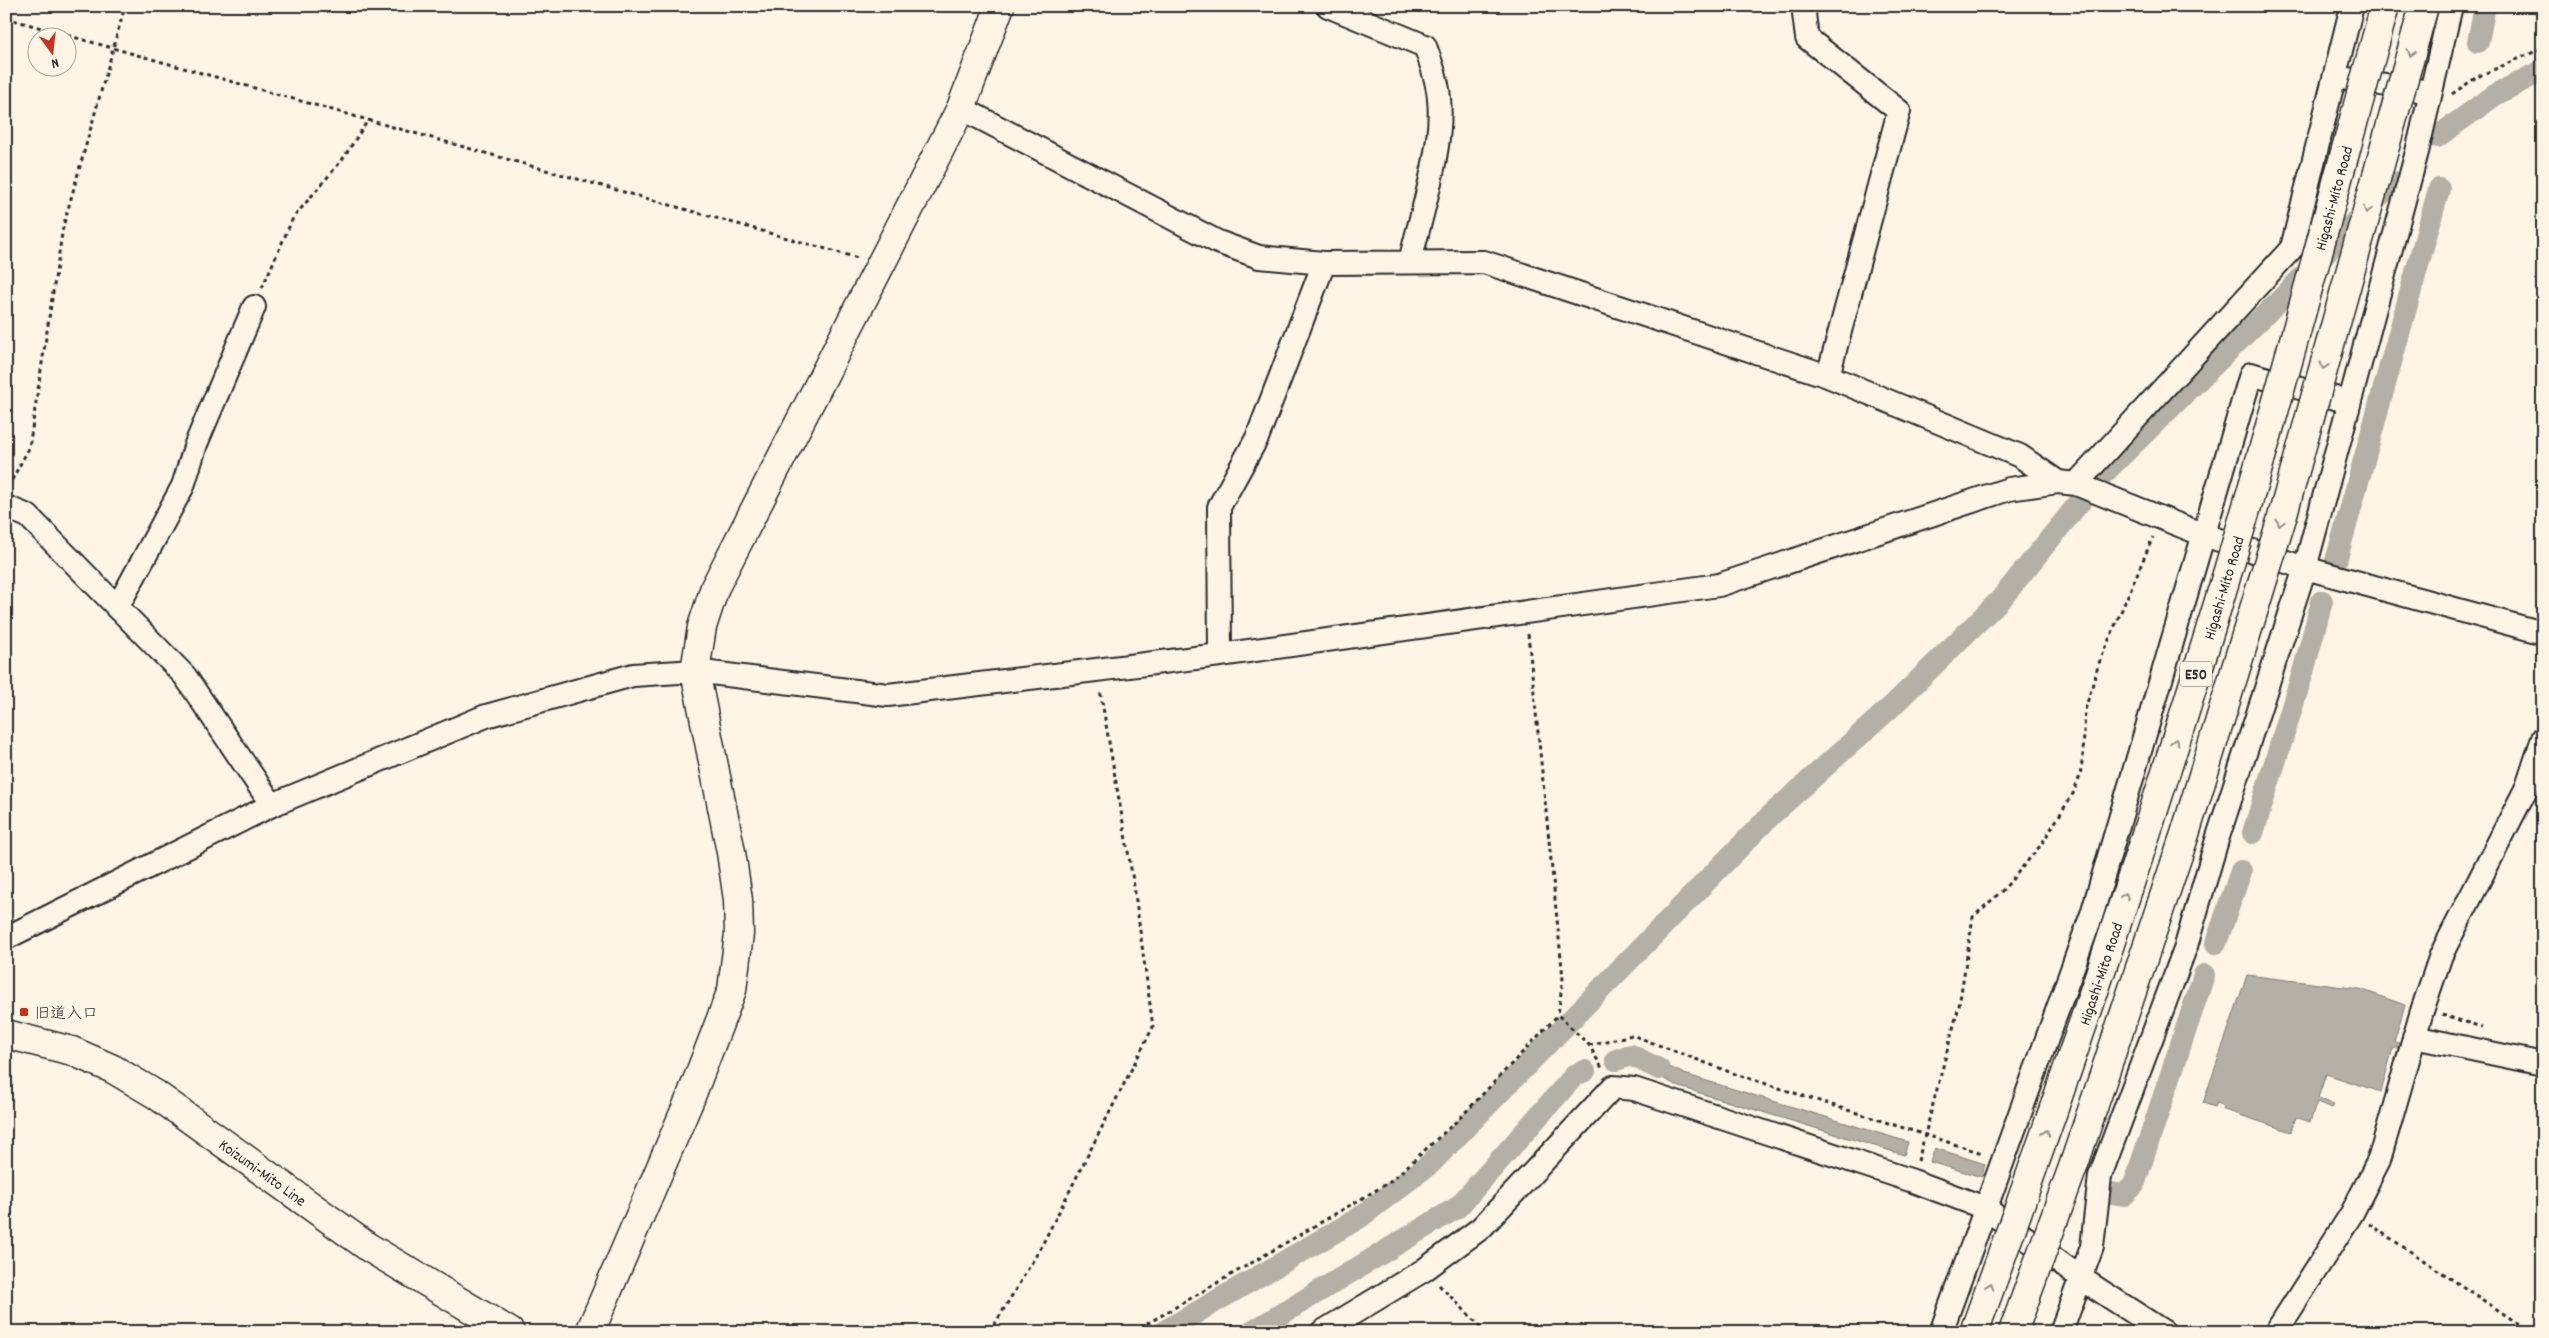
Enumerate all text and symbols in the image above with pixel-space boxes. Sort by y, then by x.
north arrow [28,28,78,78]
one-way arrow [2406,49,2416,57]
text: N [49,52,61,73]
street label: Higashi-Mito Road [2310,144,2360,253]
one-way arrow [2363,205,2373,213]
one-way arrow [2319,362,2329,370]
one-way arrow [2275,518,2286,527]
street label: Higashi-Mito Road [2199,534,2252,643]
road number: E50 [2180,662,2212,686]
one-way arrow [2170,738,2180,746]
one-way arrow [2119,892,2129,901]
street label: Higashi-Mito Road [2074,920,2130,1029]
place label: 旧道入口 [34,1003,98,1026]
marker: 旧道入口 [18,1006,30,1018]
one-way arrow [2040,1130,2050,1138]
street label: Koizumi-Mito Line [213,1134,310,1213]
one-way arrow [1984,1282,1995,1291]

